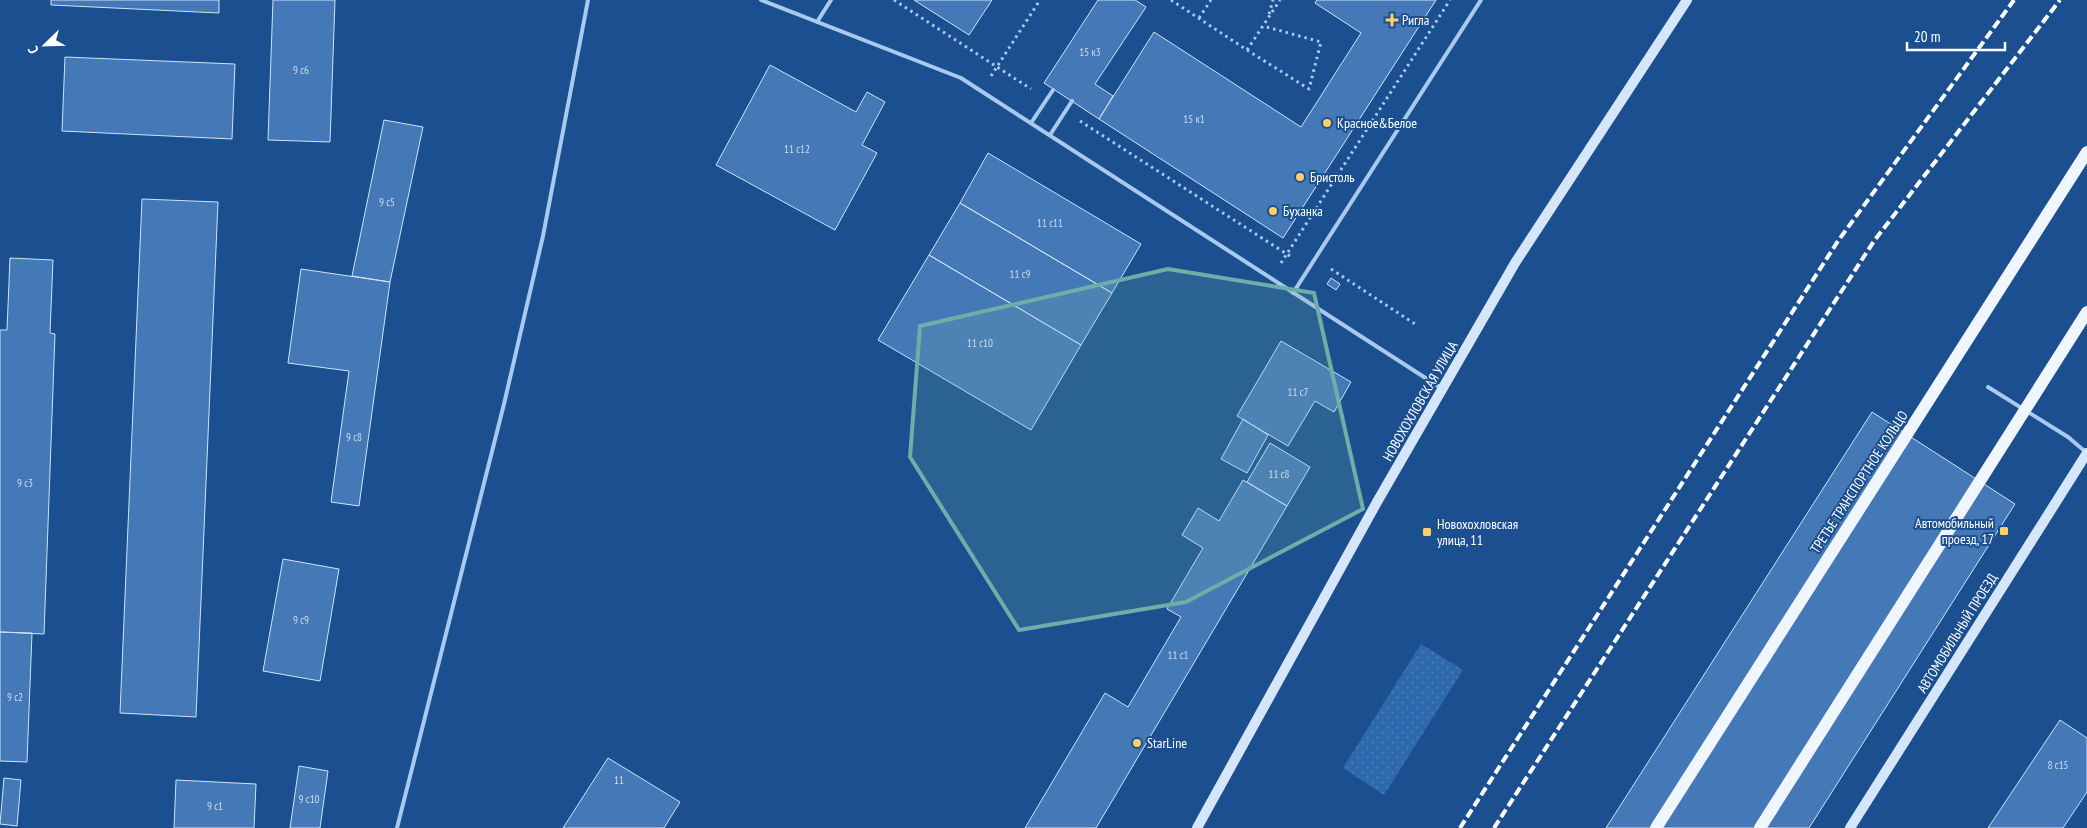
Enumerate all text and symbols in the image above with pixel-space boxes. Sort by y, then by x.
place label: Ригла [1402,11,1429,29]
marker: Ригла [1386,14,1398,26]
north arrow [20,20,70,70]
scale bar [1907,20,2004,52]
text: 20 m [1914,27,1940,46]
text: С [23,43,43,57]
house number: 15 к3 [1079,45,1101,59]
house number: 9 с6 [293,63,309,77]
house number: 15 к1 [1183,112,1205,126]
place label: Красное&Белое [1337,114,1417,132]
marker: Красное&Белое [1321,117,1333,129]
house number: 11 с12 [784,142,810,156]
place label: Бристоль [1310,168,1355,186]
marker: Бристоль [1294,171,1306,183]
house number: 9 с5 [379,195,395,209]
place label: Буханка [1283,202,1323,220]
marker: Буханка [1267,205,1279,217]
house number: 11 с11 [1037,216,1063,230]
house number: 11 с9 [1009,267,1031,281]
house number: 11 с10 [967,336,993,350]
street label: НОВОХОХЛОВСКАЯ УЛИЦА [1378,337,1462,464]
house number: 11 с7 [1287,385,1309,399]
street label: ТРЕТЬЕ ТРАНСПОРТНОЕ КОЛЬЦО [1806,407,1912,557]
house number: 9 с8 [346,430,362,444]
house number: 11 с8 [1268,467,1290,481]
house number: 9 с3 [17,476,33,490]
place label: Автомобильный проезд, 17 [1915,514,1994,548]
place label: Новохохловская улица, 11 [1437,515,1518,549]
marker: Автомобильный проезд, 17 [1998,525,2010,537]
marker: Новохохловская улица, 11 [1421,526,1433,538]
street label: АВТОМОБИЛЬНЫЙ ПРОЕЗД [1913,569,2001,696]
house number: 9 с9 [293,613,309,627]
house number: 11 с1 [1167,648,1189,662]
house number: 9 с2 [7,690,23,704]
place label: StarLine [1147,734,1187,752]
marker: StarLine [1131,737,1143,749]
house number: 8 с15 [2047,758,2069,772]
house number: 11 [614,773,624,787]
house number: 9 с10 [298,792,320,806]
house number: 9 с1 [207,799,223,813]

